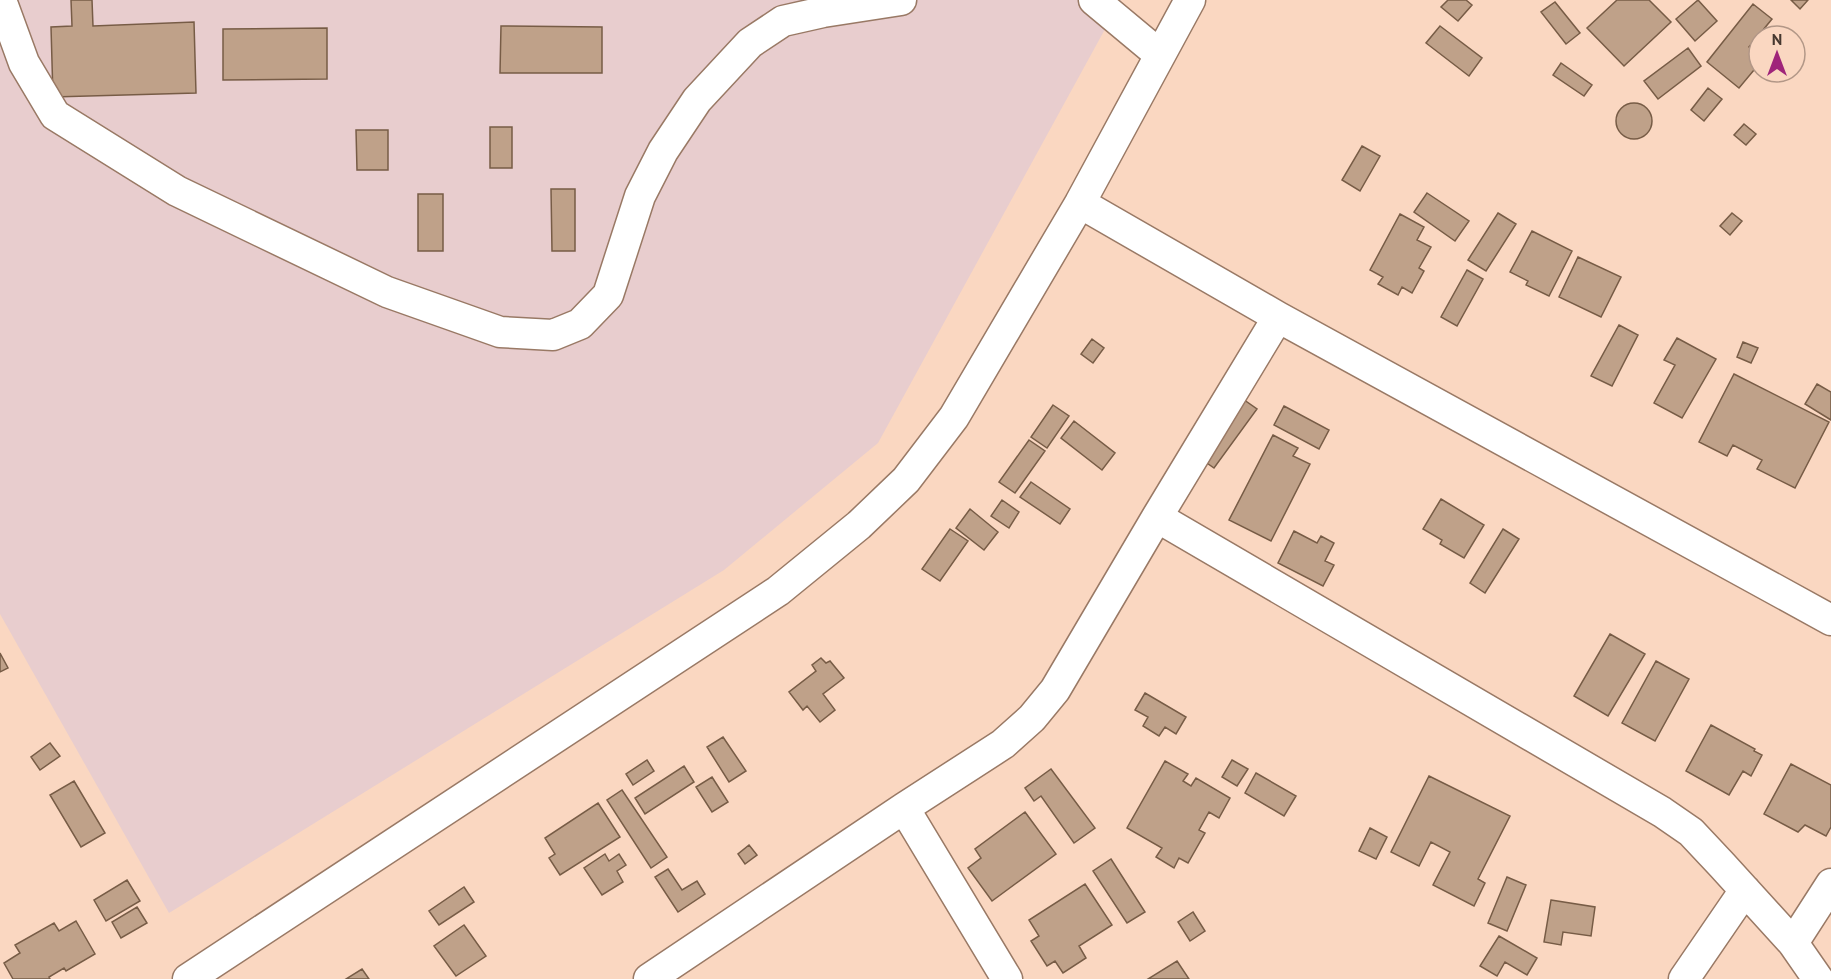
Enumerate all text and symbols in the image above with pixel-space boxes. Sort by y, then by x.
north arrow [1747,24,1807,84]
text: N [1772,29,1782,49]

